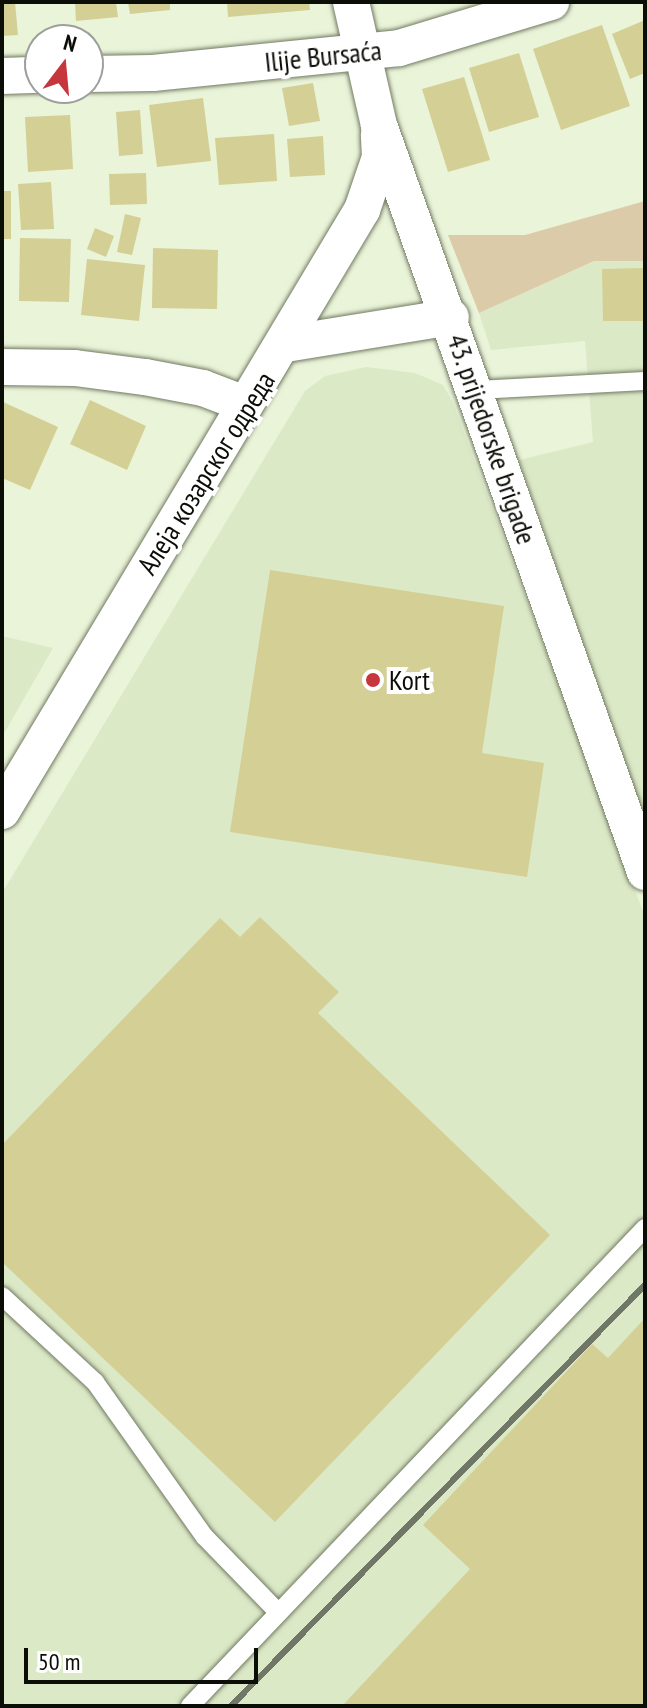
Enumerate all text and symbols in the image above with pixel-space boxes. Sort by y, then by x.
north arrow [24,24,104,104]
text: N [60,28,80,58]
street label: Ilije Bursaća [263,33,383,79]
street label: 43. prijedorske brigade [440,329,544,549]
street label: Алеја козарског одреда [130,365,282,581]
place label: Kort [389,663,430,697]
marker: Kort [364,671,382,689]
scale bar [28,1632,262,1682]
text: 50 m [38,1646,80,1677]

